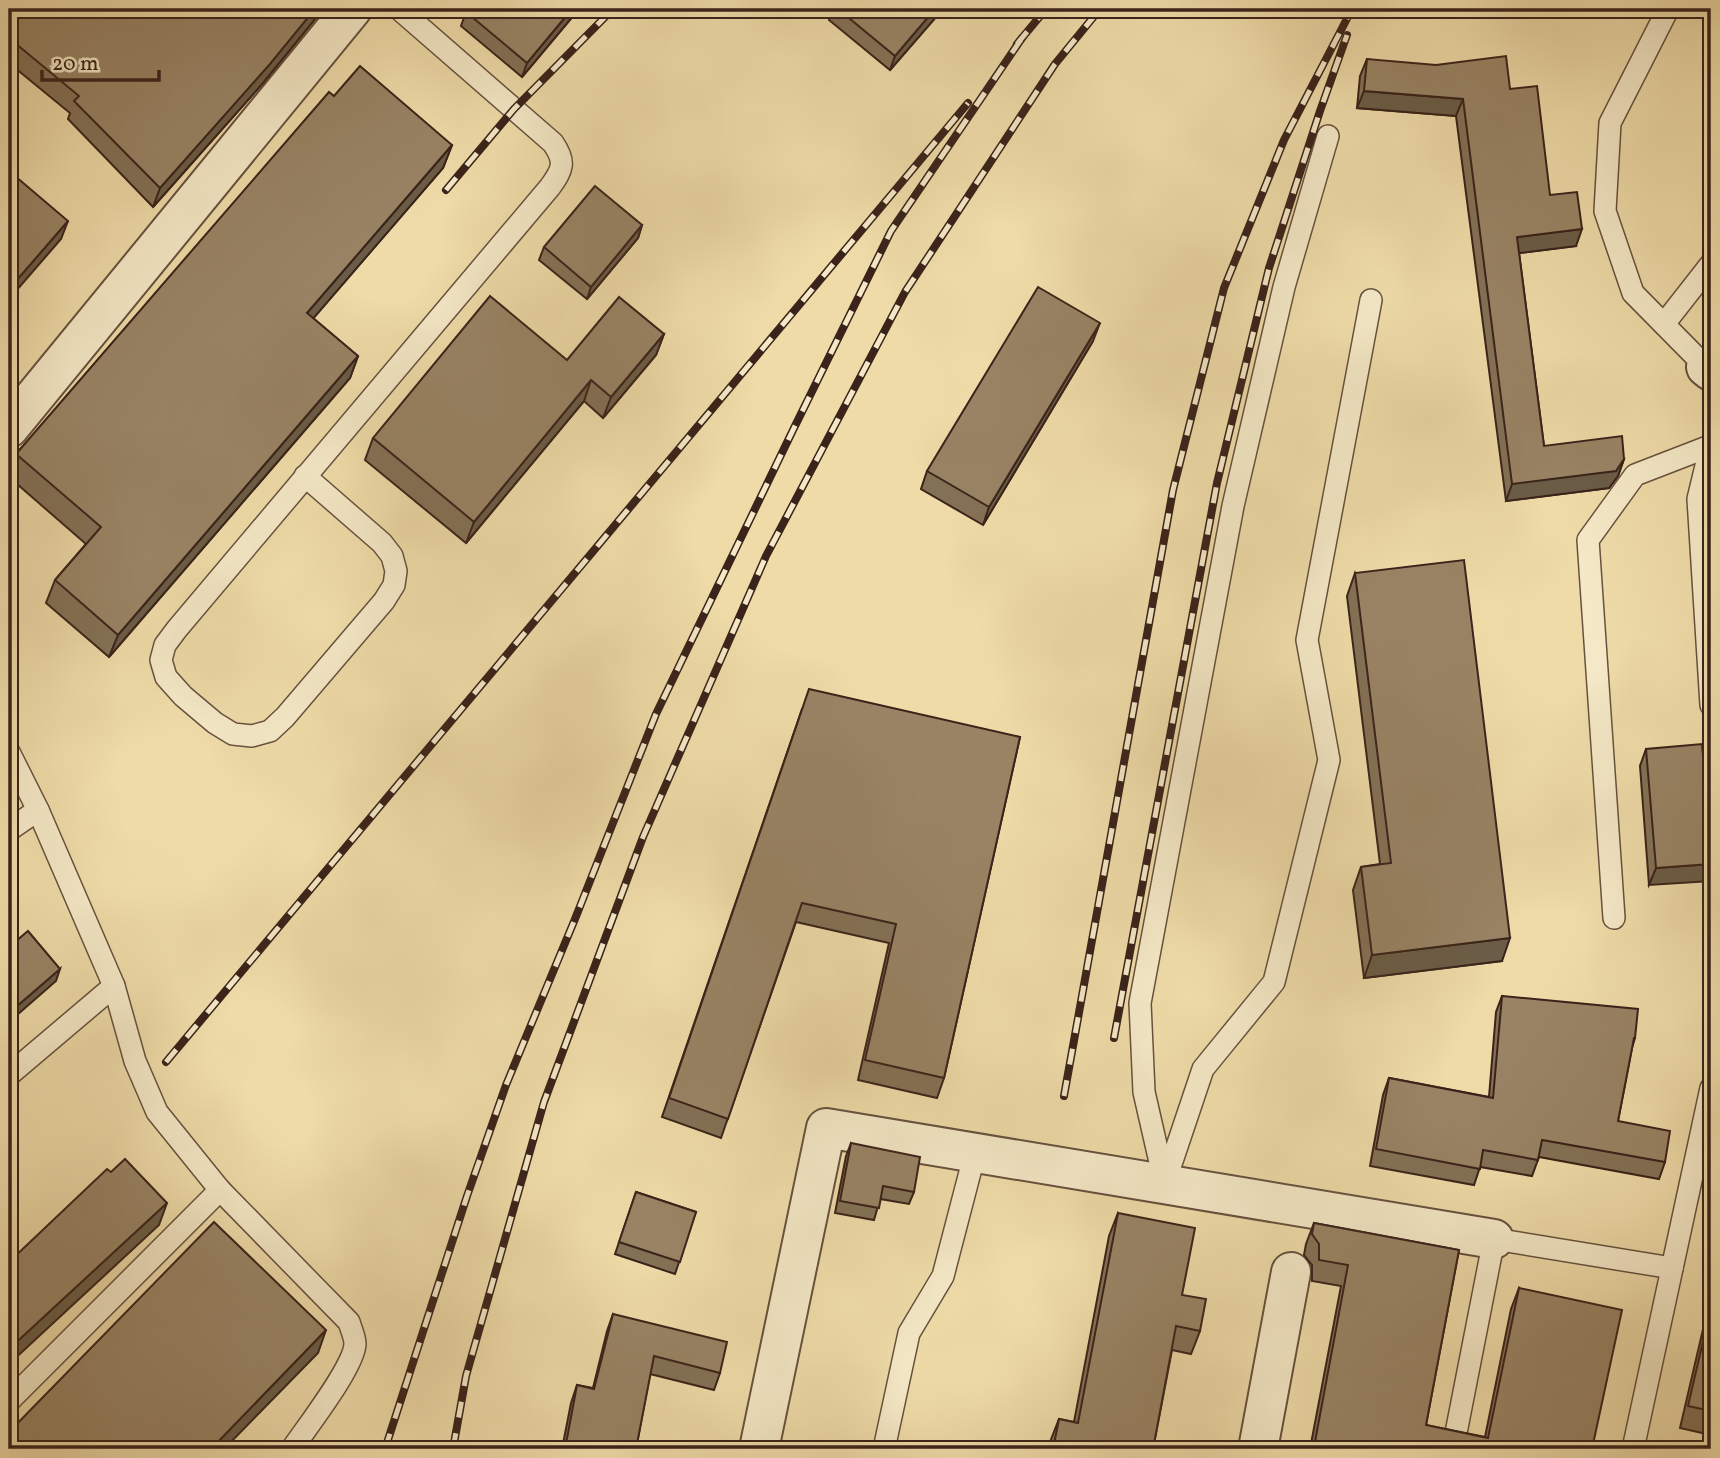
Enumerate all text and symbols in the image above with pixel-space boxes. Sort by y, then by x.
scale bar [42,38,159,82]
text: 20 m [52,50,98,79]

